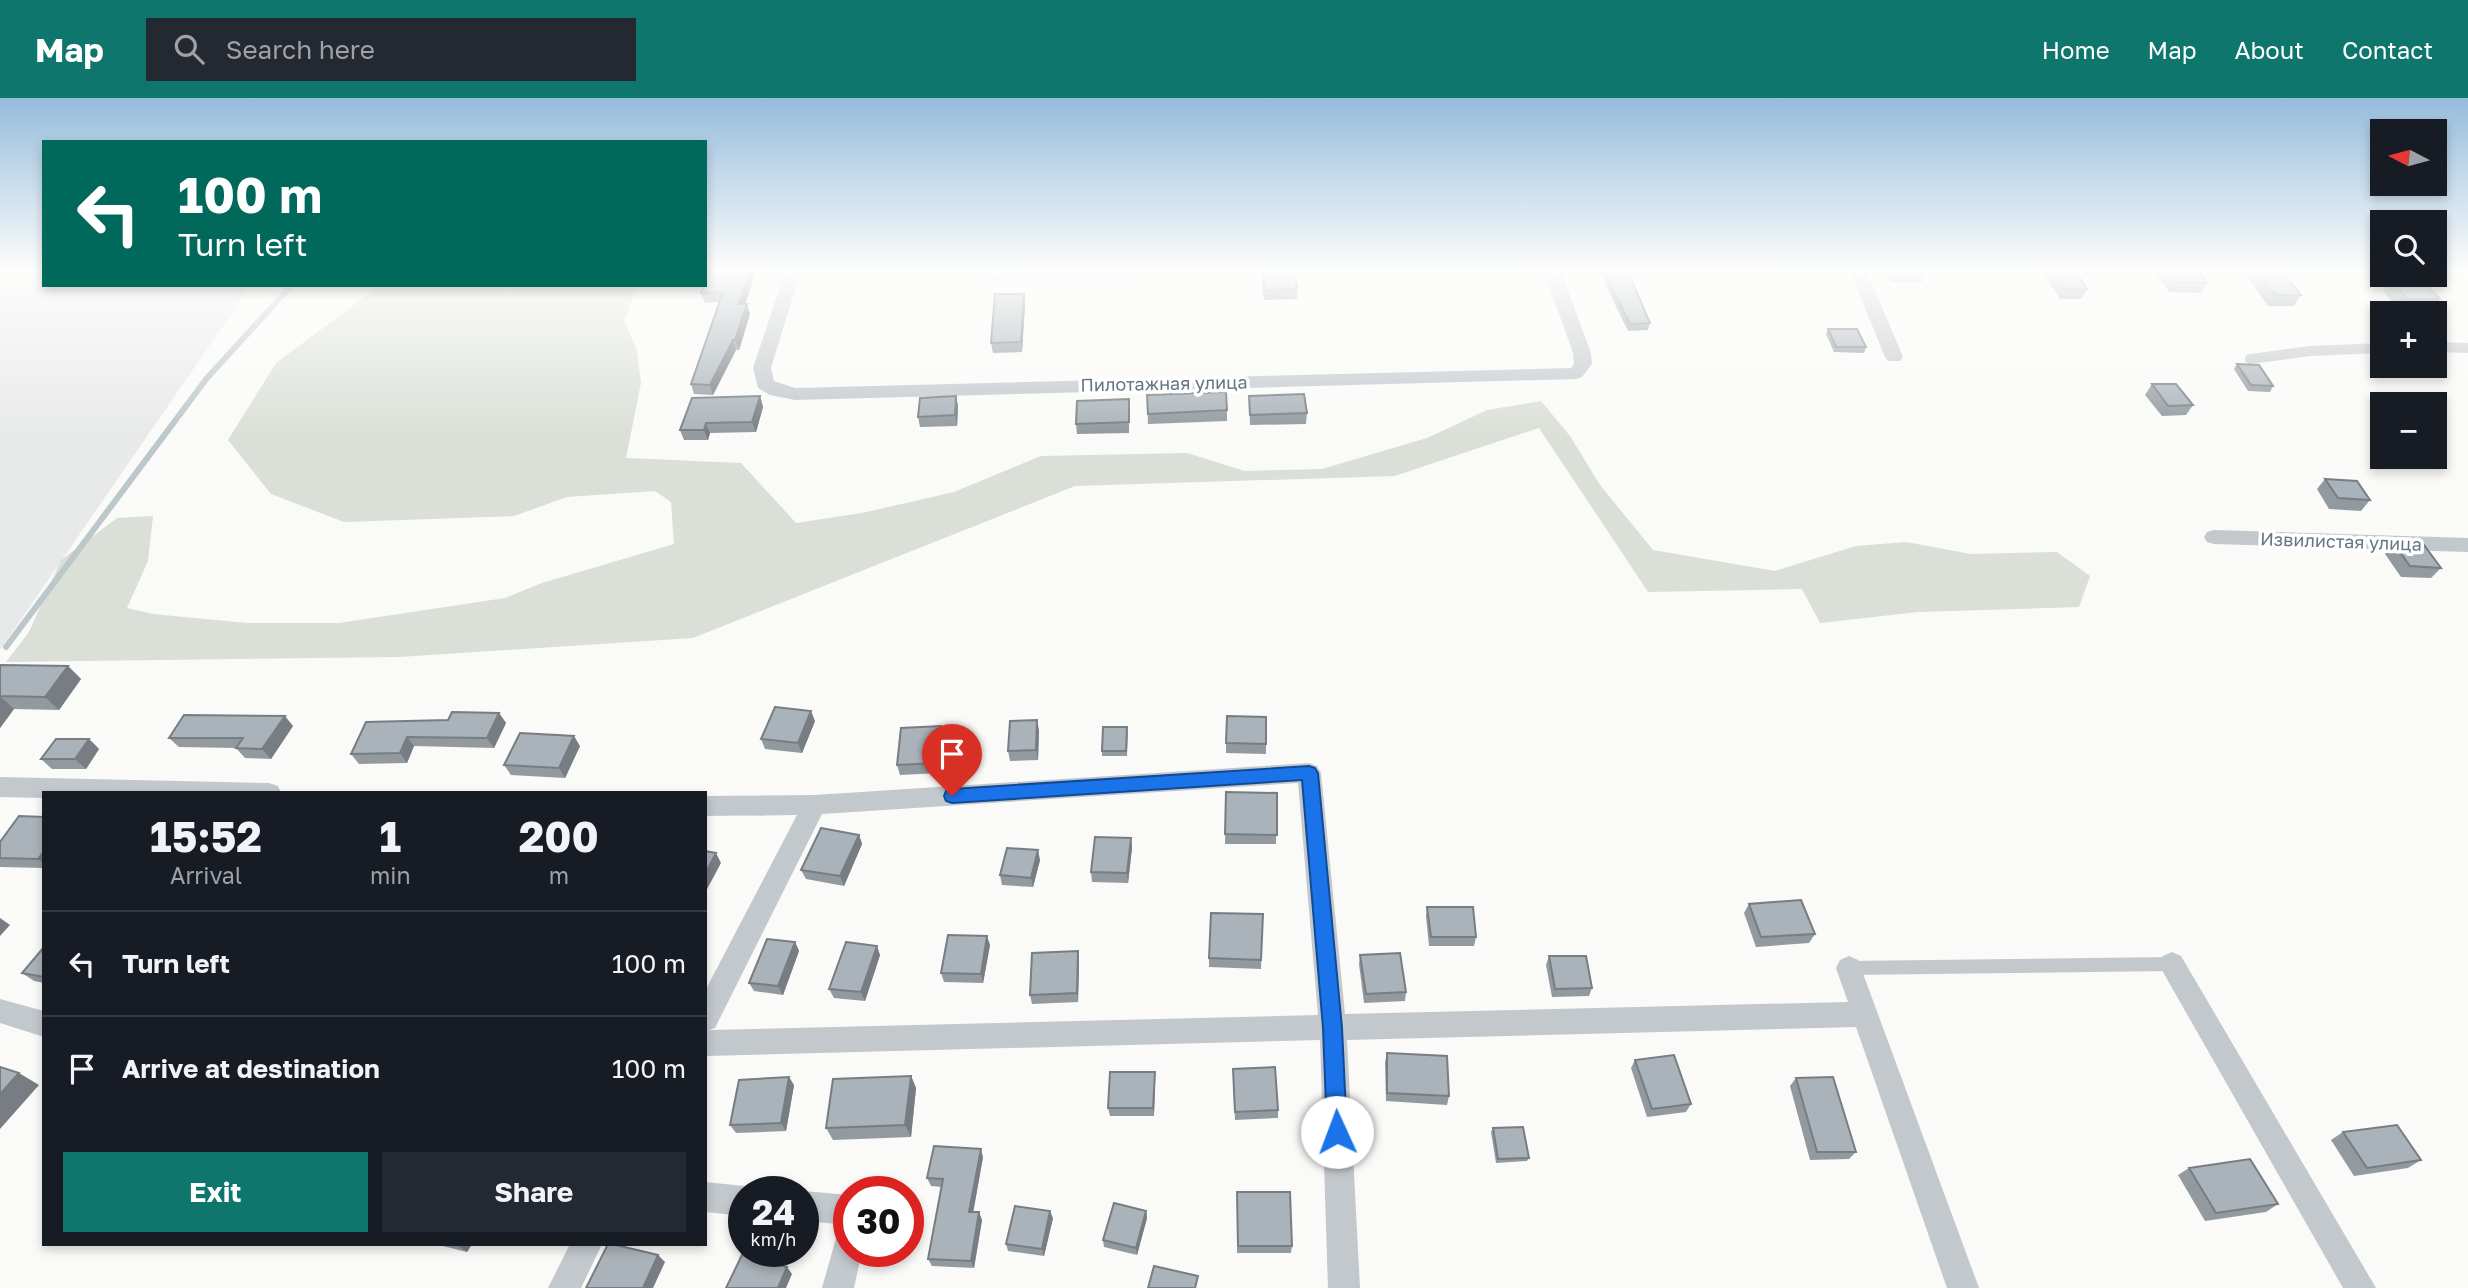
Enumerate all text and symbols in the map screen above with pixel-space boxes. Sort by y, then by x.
search box [146,18,636,81]
text: Map [35,30,104,69]
icon: search [170,30,208,68]
text: Search here [226,34,375,65]
text: Home [2042,35,2110,64]
text: Map [2148,35,2197,64]
text: About [2235,35,2304,64]
text: Contact [2342,35,2433,64]
north arrow [2370,119,2446,196]
map controls [2370,119,2447,469]
text: 100 m [178,165,322,224]
icon: left [63,168,154,259]
button: search [2370,210,2447,287]
text: Turn left [178,225,307,263]
button: + [2370,301,2447,378]
street label: Пилотажная улица [1080,371,1248,395]
button: − [2370,392,2447,469]
street label: Извилистая улица [2260,527,2422,555]
pin [922,724,982,796]
icon: arrive [933,735,971,773]
text: 15:52 [150,811,262,861]
text: 1 [380,811,401,861]
text: 200 [519,811,599,861]
text: Arrival [170,861,242,889]
text: min [370,861,411,889]
text: m [549,861,569,889]
icon: left [63,945,101,983]
text: Turn left [122,948,230,979]
text: 100 m [612,948,686,979]
icon: arrive [63,1050,101,1088]
text: Arrive at destination [122,1053,380,1084]
text: 100 m [612,1053,686,1084]
position arrow [1300,1095,1374,1169]
button: Exit [63,1152,368,1232]
button: Share [382,1152,686,1232]
speed limit sign: 30 [833,1176,924,1267]
text: 24 [752,1191,795,1233]
text: km/h [751,1228,796,1250]

